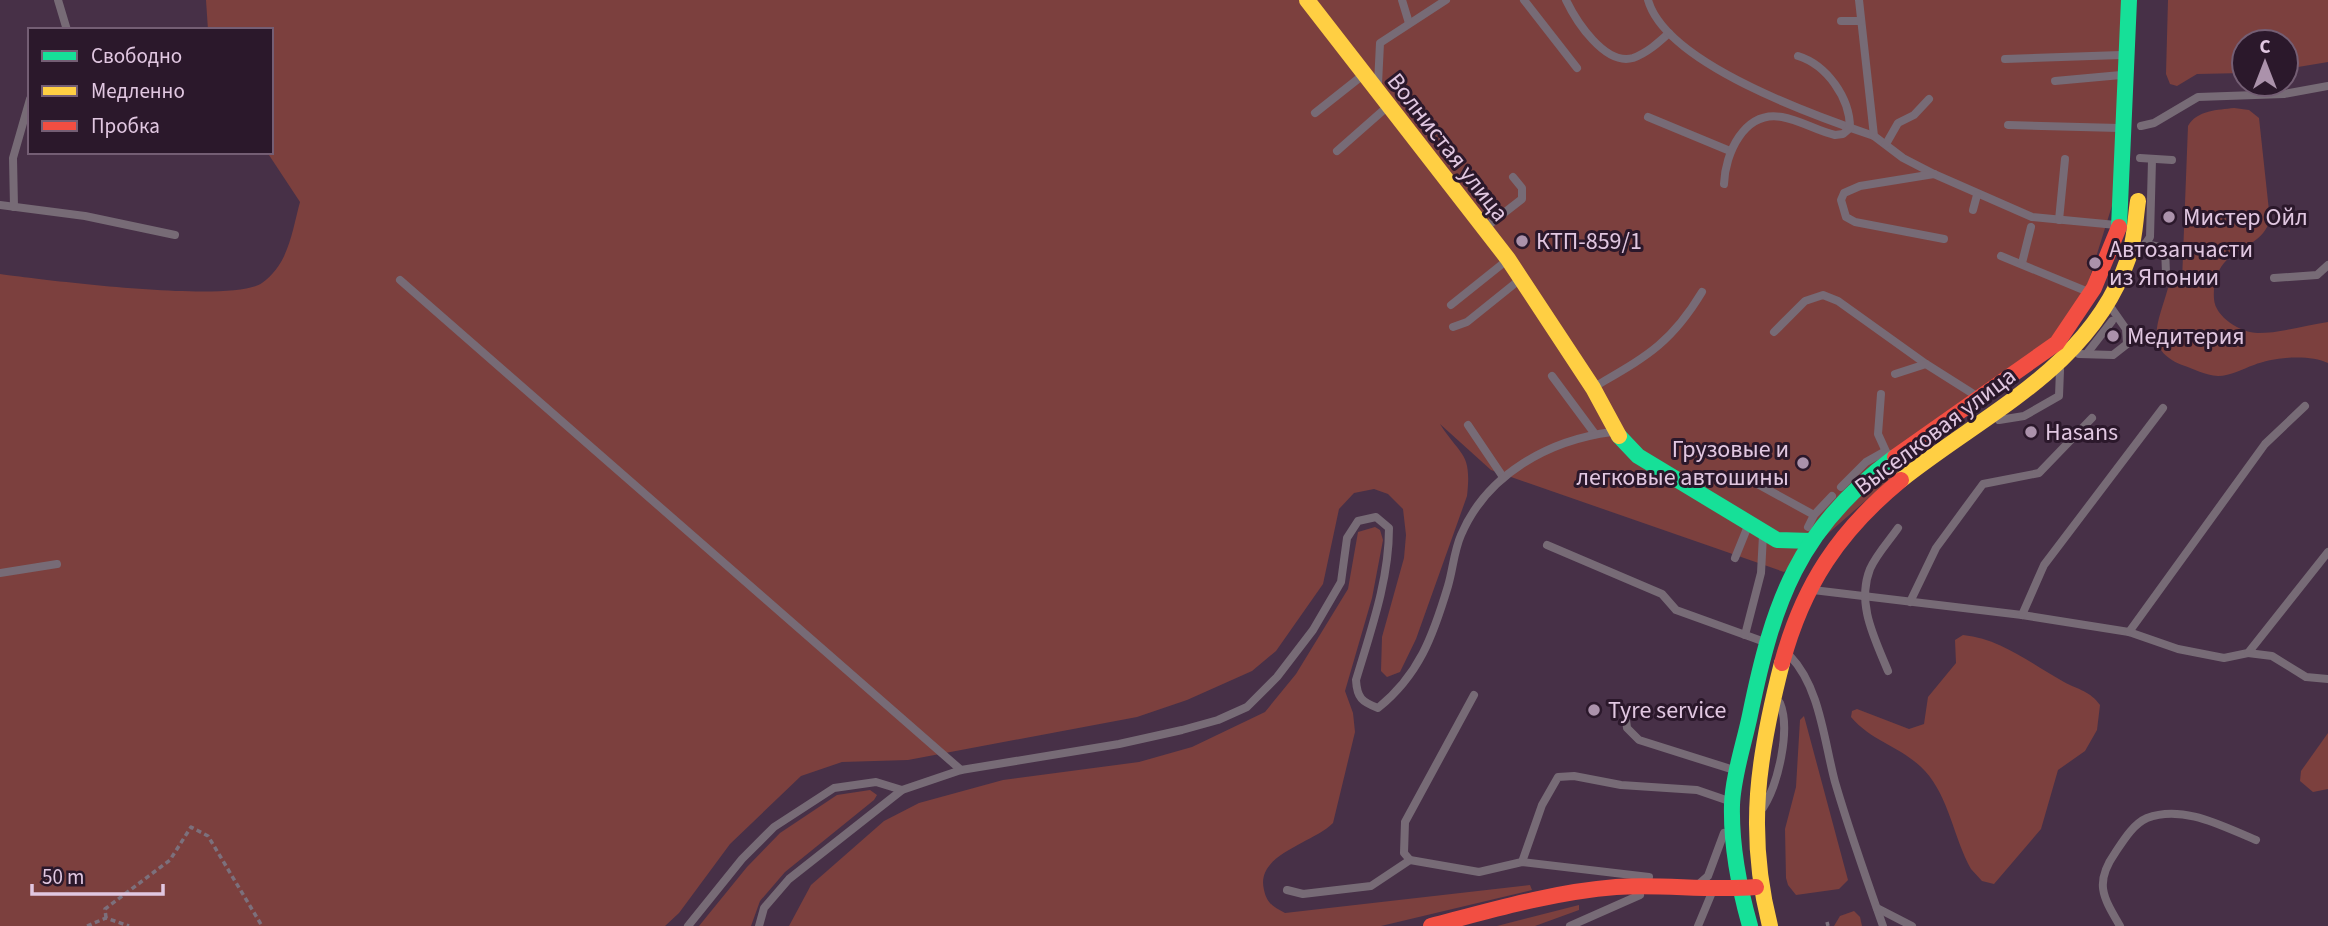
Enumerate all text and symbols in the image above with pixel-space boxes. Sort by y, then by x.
legend [28,28,273,154]
north arrow [2230,28,2300,98]
text: С [2259,34,2271,61]
text: Свободно [91,41,182,71]
street label: Волнистая улица [1378,65,1517,229]
text: Медленно [91,76,185,106]
text: Пробка [91,111,160,141]
place label: Мистер Ойл [2183,200,2308,235]
marker: Мистер Ойл [2161,209,2177,225]
place label: КТП-859/1 [1536,224,1642,259]
place label: Автозапчасти из Японии [2109,232,2253,295]
marker: КТП-859/1 [1514,233,1530,249]
marker: Автозапчасти из Японии [2087,255,2103,271]
place label: Медитерия [2127,319,2245,354]
marker: Медитерия [2105,328,2121,344]
street label: Выселковая улица [1847,359,2023,504]
place label: Hasans [2045,415,2118,450]
marker: Hasans [2023,424,2039,440]
place label: Грузовые и легковые автошины [1576,432,1789,495]
marker: Грузовые и легковые автошины [1795,455,1811,471]
place label: Tyre service [1608,693,1726,728]
marker: Tyre service [1586,702,1602,718]
scale bar [32,852,163,896]
text: 50 m [42,862,84,892]

